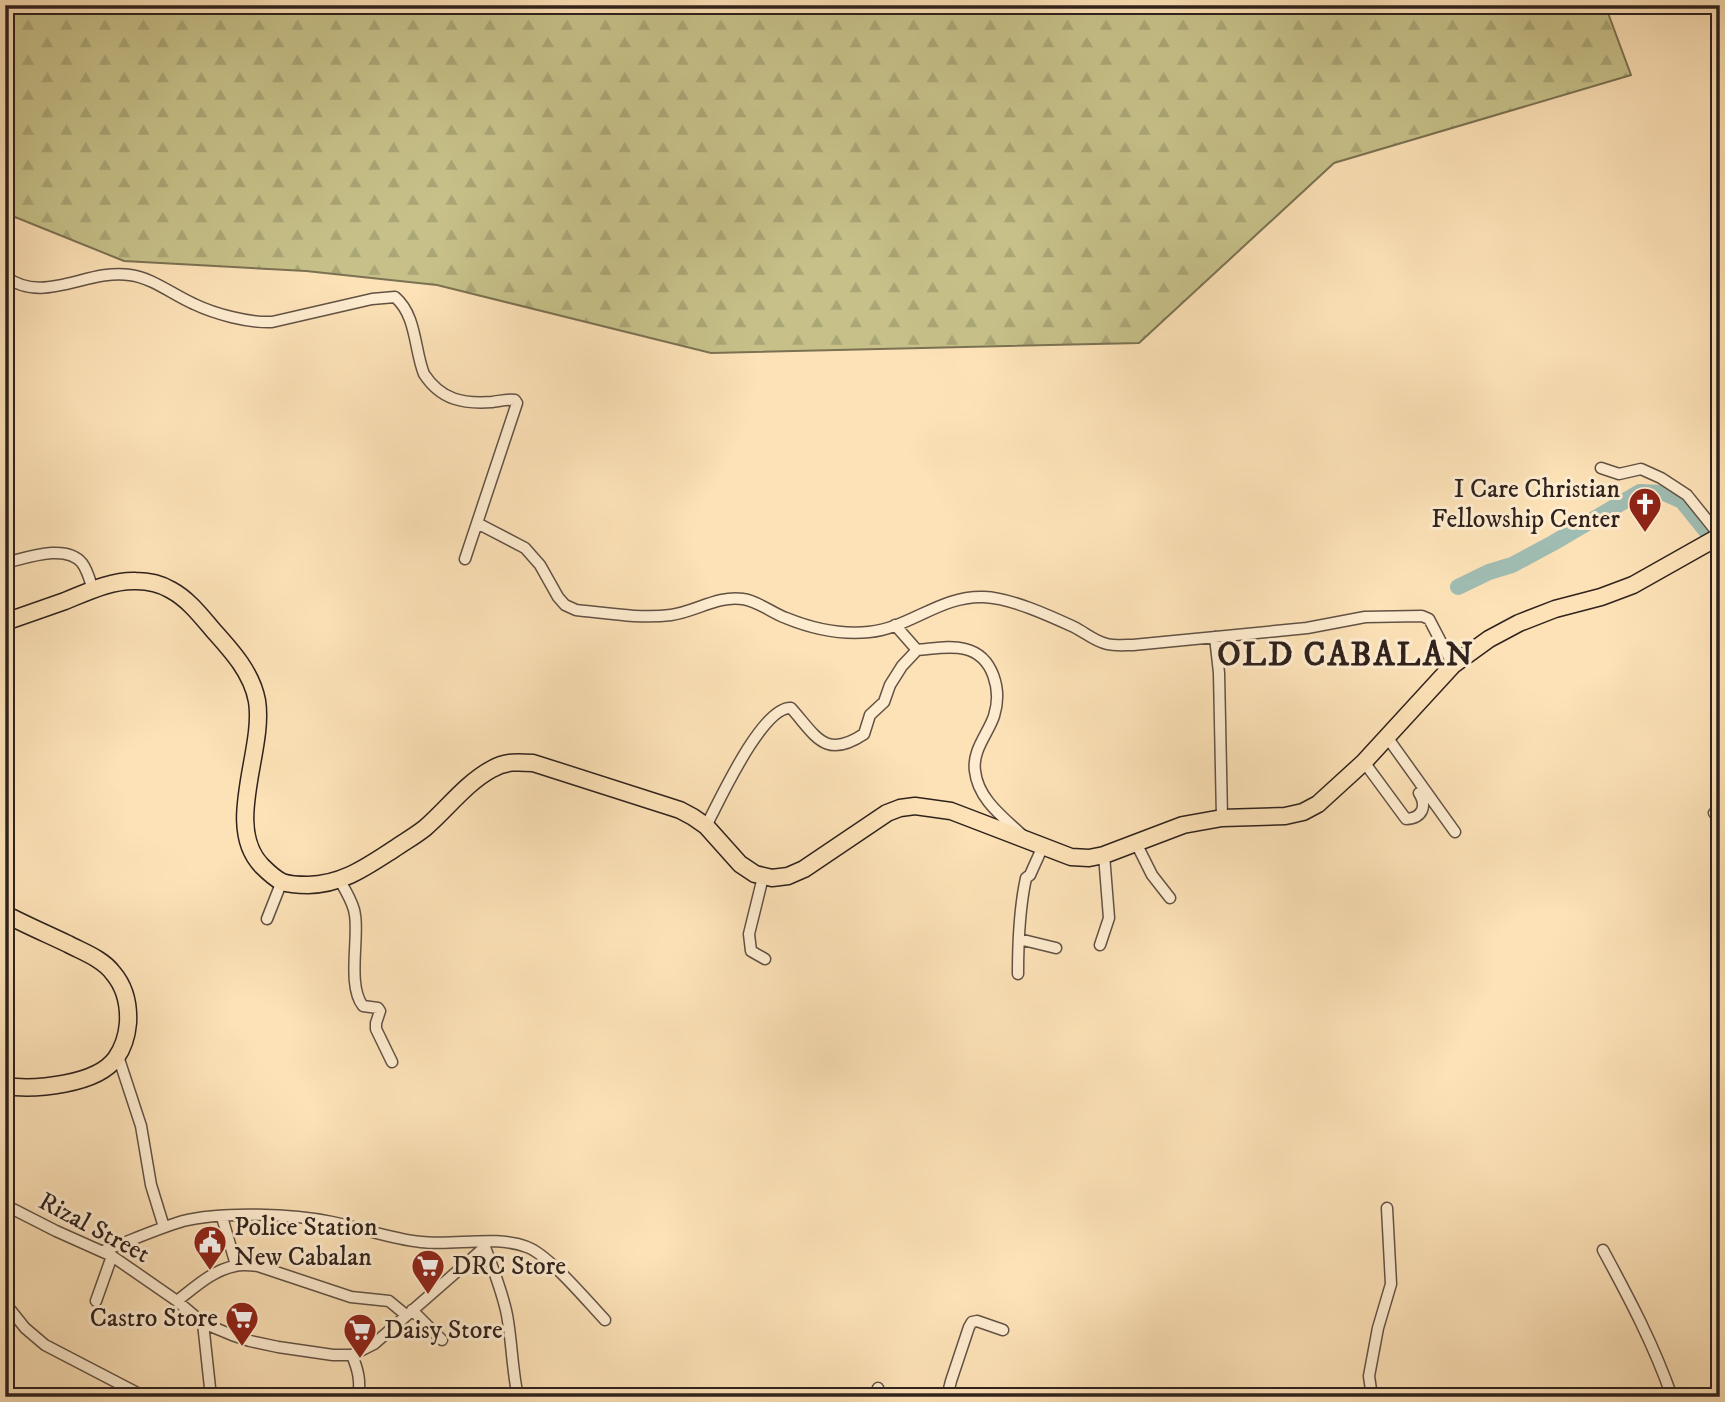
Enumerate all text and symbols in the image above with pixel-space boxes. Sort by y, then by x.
place label: I Care Christian Fellowship Center [1431,473,1620,536]
church icon: I Care Christian Fellowship Center [1626,485,1664,534]
district label: OLD CABALAN [1217,635,1475,676]
street label: Rizal Street [33,1185,155,1271]
place label: Police Station New Cabalan [234,1211,378,1274]
public building icon: Police Station New Cabalan [191,1223,229,1272]
supermarket icon: DRC Store [409,1247,447,1296]
place label: DRC Store [452,1250,566,1283]
supermarket icon: Castro Store [223,1299,261,1348]
place label: Castro Store [90,1302,218,1335]
supermarket icon: Daisy Store [341,1311,379,1360]
place label: Daisy Store [384,1314,503,1347]

